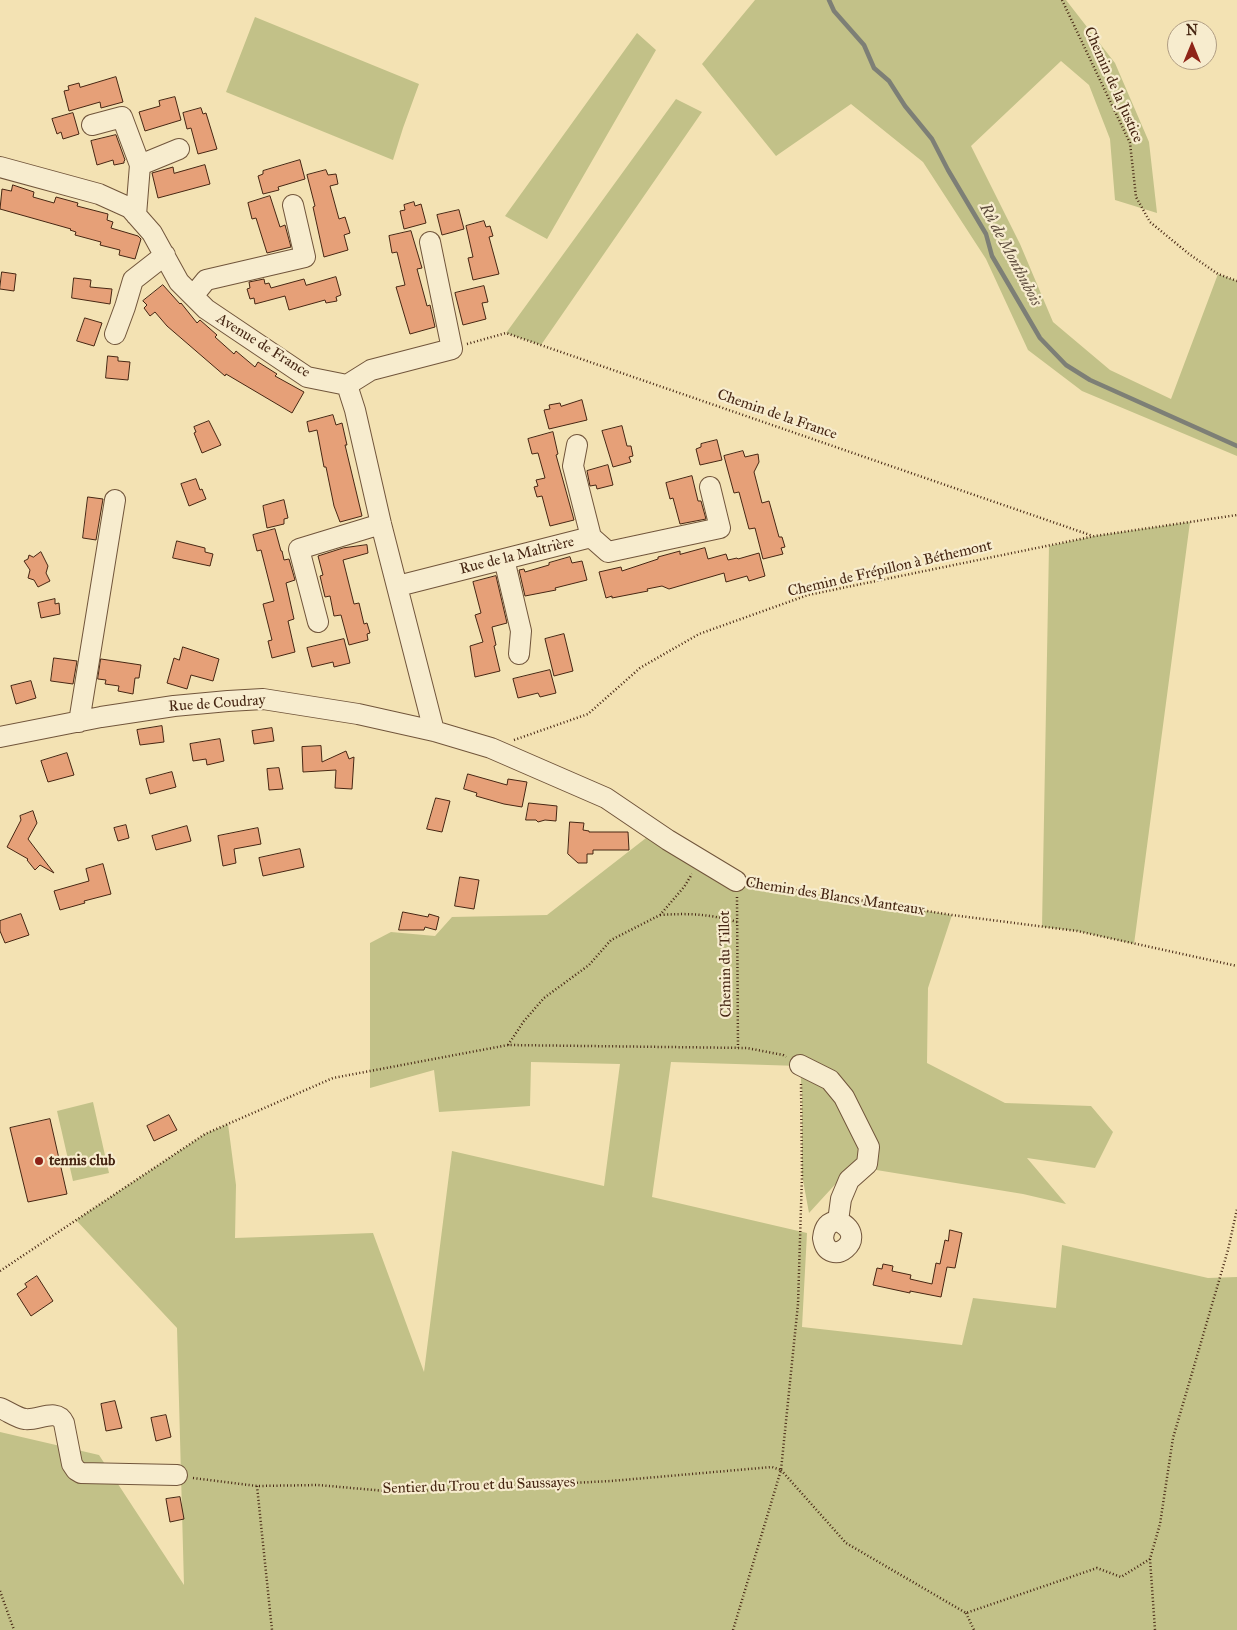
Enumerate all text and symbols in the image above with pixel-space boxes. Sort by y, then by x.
north arrow [1167,20,1217,70]
text: N [1186,22,1198,39]
street label: Chemin de la Justice [1079,24,1147,146]
water label: Rû de Monthubois [975,200,1045,310]
street label: Avenue de France [213,310,313,382]
street label: Chemin de la France [715,386,839,444]
street label: Rue de la Maltrière [458,533,576,579]
street label: Chemin de Frépillon à Béthemont [786,537,994,601]
street label: Rue de Coudray [168,692,266,716]
street label: Chemin des Blancs Manteaux [744,874,926,920]
street label: Chemin du Tillot [716,910,736,1018]
place label: tennis club [49,1152,115,1170]
marker: tennis club [33,1155,45,1167]
street label: Sentier du Trou et du Saussayes [382,1474,576,1498]

